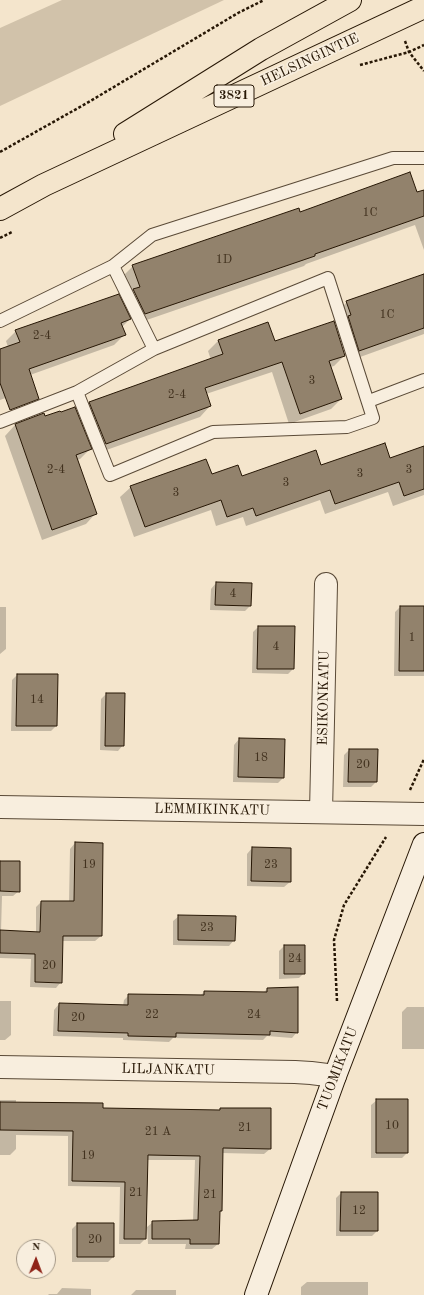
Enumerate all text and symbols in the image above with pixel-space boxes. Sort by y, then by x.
street label: HELSINGINTIE [258,30,362,90]
road number: 3821 [214,85,254,107]
house number: 1C [363,206,377,220]
house number: 1D [216,253,232,267]
house number: 1C [380,308,394,322]
house number: 2-4 [33,329,51,343]
house number: 3 [309,374,315,388]
house number: 2-4 [168,388,186,402]
house number: 2-4 [47,463,65,477]
house number: 3 [406,463,412,477]
house number: 3 [357,467,363,481]
house number: 3 [283,476,289,490]
house number: 3 [173,486,179,500]
house number: 4 [230,587,236,601]
house number: 1 [409,631,415,645]
house number: 4 [273,640,279,654]
street label: ESIKONKATU [315,650,333,746]
house number: 14 [30,693,44,707]
house number: 18 [254,751,268,765]
house number: 20 [356,758,370,772]
street label: LEMMIKINKATU [154,801,270,819]
house number: 19 [82,858,96,872]
house number: 23 [264,858,278,872]
house number: 23 [200,921,214,935]
house number: 24 [288,952,302,966]
house number: 20 [42,959,56,973]
house number: 22 [145,1008,159,1022]
house number: 24 [247,1008,261,1022]
house number: 20 [71,1011,85,1025]
street label: TUOMIKATU [314,1025,362,1113]
street label: LILJANKATU [121,1061,215,1079]
house number: 10 [385,1119,399,1133]
house number: 21 [238,1121,252,1135]
house number: 21 A [145,1125,171,1139]
house number: 19 [81,1149,95,1163]
house number: 21 [129,1186,143,1200]
house number: 21 [203,1188,217,1202]
house number: 12 [352,1204,366,1218]
house number: 20 [88,1233,102,1247]
north arrow [16,1239,56,1279]
text: N [32,1242,40,1253]

